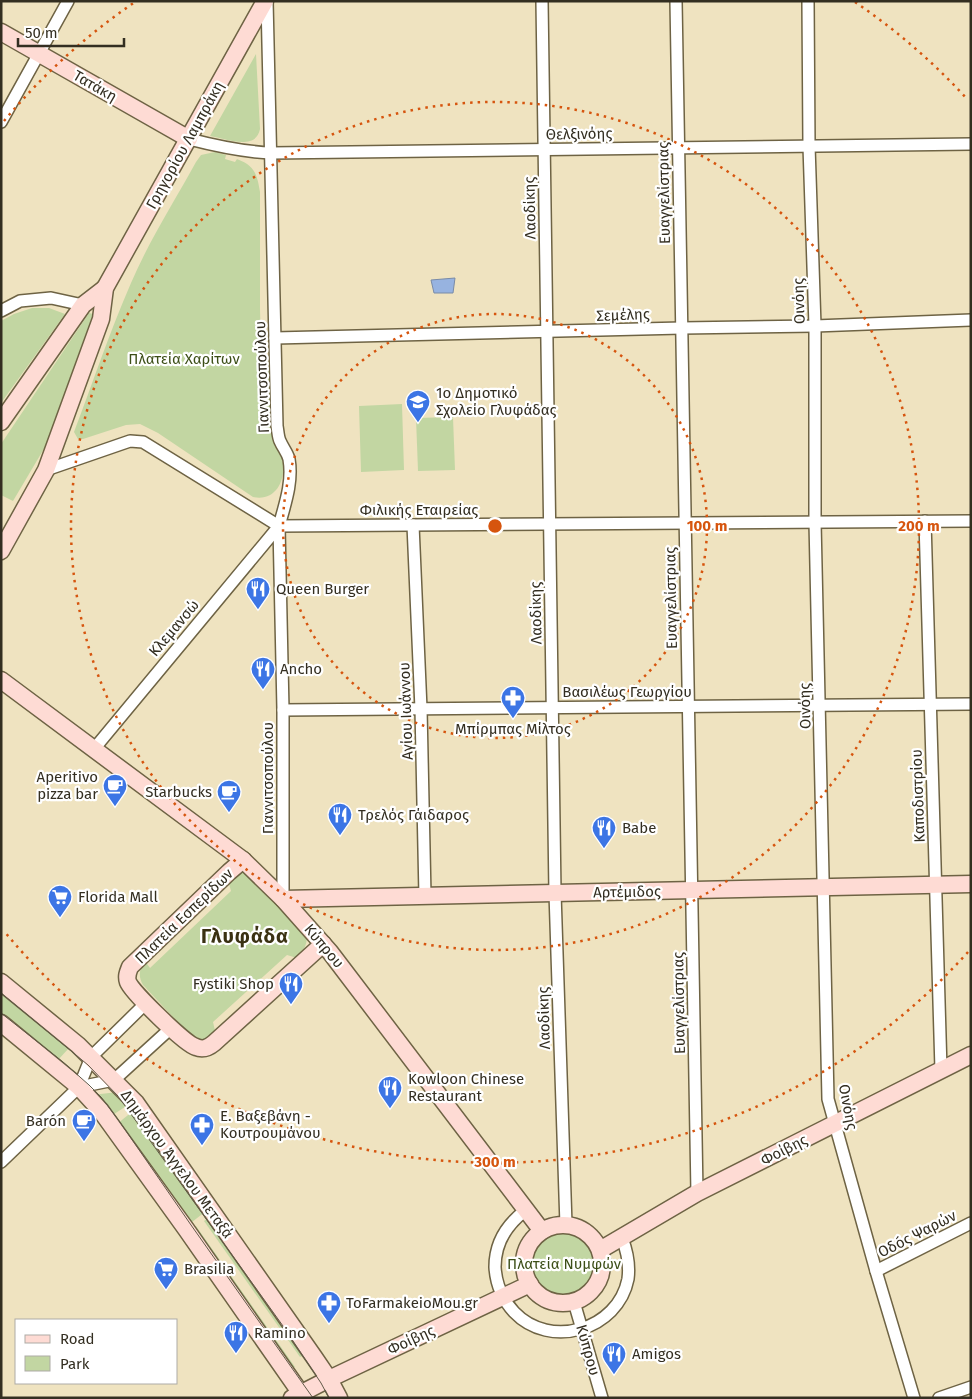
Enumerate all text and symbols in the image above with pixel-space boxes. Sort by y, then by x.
scale bar [18,15,124,47]
text: 50 m [25,24,58,42]
street label: Τατάκη [70,66,120,106]
street label: Γρηγορίου Λαμπράκη [142,78,228,212]
street label: Θελξινόης [545,124,613,144]
street label: Ευαγγελίστριας [654,142,674,244]
street label: Λαοδίκης [520,176,540,240]
street label: Οινόης [789,278,809,324]
street label: Σεμέλης [596,305,650,325]
street label: Γιαννιτσοπούλου [251,321,273,433]
park label: Πλατεία Χαρίτων [128,350,240,368]
place label: 1ο Δημοτικό Σχολείο Γλυφάδας [436,384,556,419]
school or university icon: 1ο Δημοτικό Σχολείο Γλυφάδας [405,389,431,423]
street label: Φιλικής Εταιρείας [360,501,478,519]
centre of rings [486,517,504,535]
text: 100 m [687,517,727,535]
text: 200 m [898,517,940,535]
street label: Ευαγγελίστριας [661,547,681,649]
restaurant icon: Queen Burger [245,576,271,610]
place label: Queen Burger [276,580,369,598]
street label: Λαοδίκης [526,581,546,645]
street label: Κλεμανσώ [145,596,203,660]
restaurant icon: Ancho [250,656,276,690]
place label: Ancho [280,660,322,678]
street label: Αγίου Ιωάννου [395,662,417,760]
street label: Βασιλέως Γεωργίου [562,683,692,701]
street label: Οινόης [796,683,814,729]
pharmacy icon: Μπίρμπας Μίλτος [500,685,526,719]
place label: Μπίρμπας Μίλτος [455,720,571,738]
street label: Γιαννιτσοπούλου [259,722,277,834]
street label: Καποδιστρίου [907,749,929,843]
place label: Aperitivo pizza bar [37,768,98,803]
cafe icon: Aperitivo pizza bar [102,773,128,807]
cafe icon: Starbucks [216,779,242,813]
place label: Starbucks [145,783,212,801]
restaurant icon: Τρελός Γάιδαρος [327,802,353,836]
place label: Τρελός Γάιδαρος [358,806,469,824]
restaurant icon: Babe [591,815,617,849]
place label: Babe [622,819,656,837]
street label: Πλατεία Εσπερίδων [131,864,237,967]
street label: Αρτέμιδος [593,882,661,902]
supermarket icon: Florida Mall [47,884,73,918]
place label: Florida Mall [78,888,158,906]
street label: Κύπρου [300,920,348,972]
district label: Γλυφάδα [201,924,289,948]
street label: Ευαγγελίστριας [669,952,689,1054]
restaurant icon: Fystiki Shop [278,971,304,1005]
place label: Fystiki Shop [193,975,274,993]
street label: Λαοδίκης [534,986,554,1050]
place label: Kowloon Chinese Restaurant [408,1070,524,1105]
restaurant icon: Kowloon Chinese Restaurant [377,1075,403,1109]
street label: Οινόης [835,1083,861,1131]
street label: Δημάρχου Άγγελου Μεταξά [117,1086,237,1242]
place label: Ε. Βαξεβάνη - Κουτρουμάνου [220,1107,320,1142]
cafe icon: Barón [71,1108,97,1142]
place label: Barón [26,1112,66,1130]
pharmacy icon: Ε. Βαξεβάνη - Κουτρουμάνου [189,1112,215,1146]
street label: Φοίβης [758,1131,810,1169]
text: 300 m [473,1153,516,1171]
street label: Οδóς Ψαρών [875,1206,960,1261]
park label: Πλατεία Νυμφών [507,1255,622,1273]
supermarket icon: Brasilia [153,1256,179,1290]
place label: Brasilia [184,1260,234,1278]
pharmacy icon: ToFarmakeioMou.gr [316,1290,342,1324]
place label: ToFarmakeioMou.gr [346,1294,478,1312]
legend [15,1319,178,1384]
restaurant icon: Ramino [223,1320,249,1354]
street label: Φοίβης [384,1321,438,1359]
street label: Κύπρου [572,1322,604,1378]
place label: Ramino [254,1324,306,1342]
text: Road [60,1330,95,1348]
restaurant icon: Amigos [601,1341,627,1375]
place label: Amigos [632,1345,681,1363]
text: Park [60,1355,90,1373]

